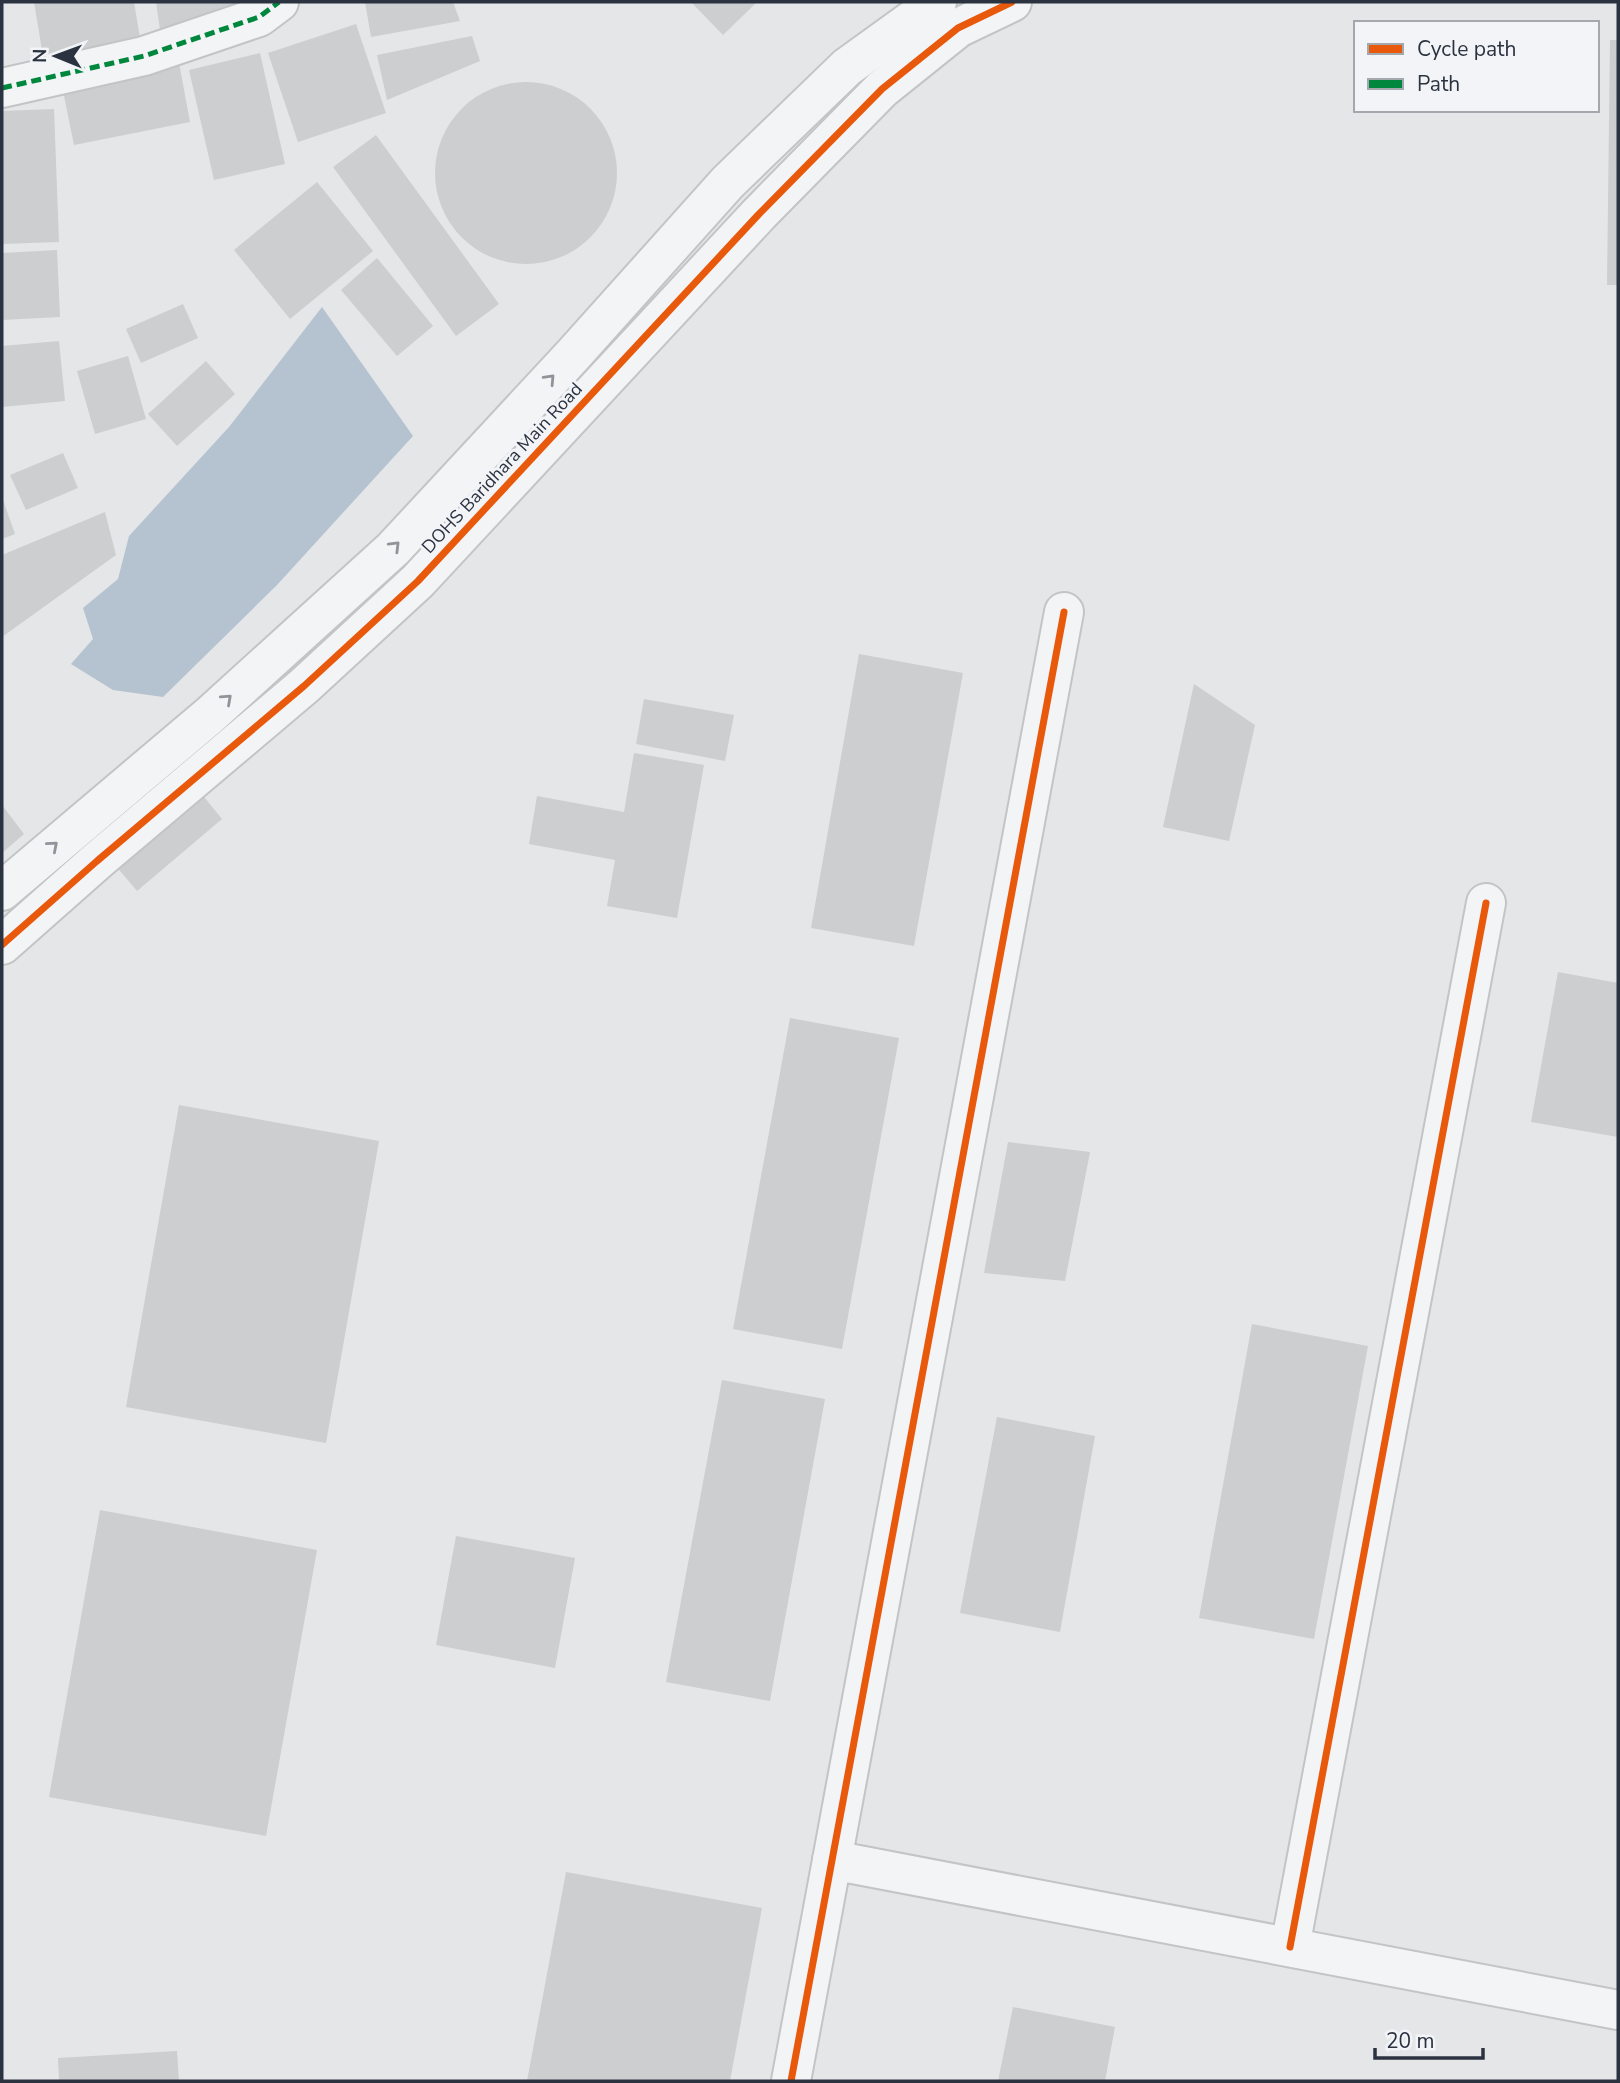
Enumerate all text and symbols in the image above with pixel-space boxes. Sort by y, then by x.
north arrow [21,21,91,91]
legend [1354,21,1599,112]
text: Cycle path [1417,35,1516,63]
text: N [27,48,53,63]
text: Path [1417,70,1460,98]
one-way arrow [542,374,554,387]
street label: DOHS Baridhara Main Road [416,377,588,559]
one-way arrow [386,541,399,554]
one-way arrow [219,695,232,708]
one-way arrow [45,842,58,854]
scale bar [1375,2016,1484,2060]
text: 20 m [1386,2027,1435,2055]

